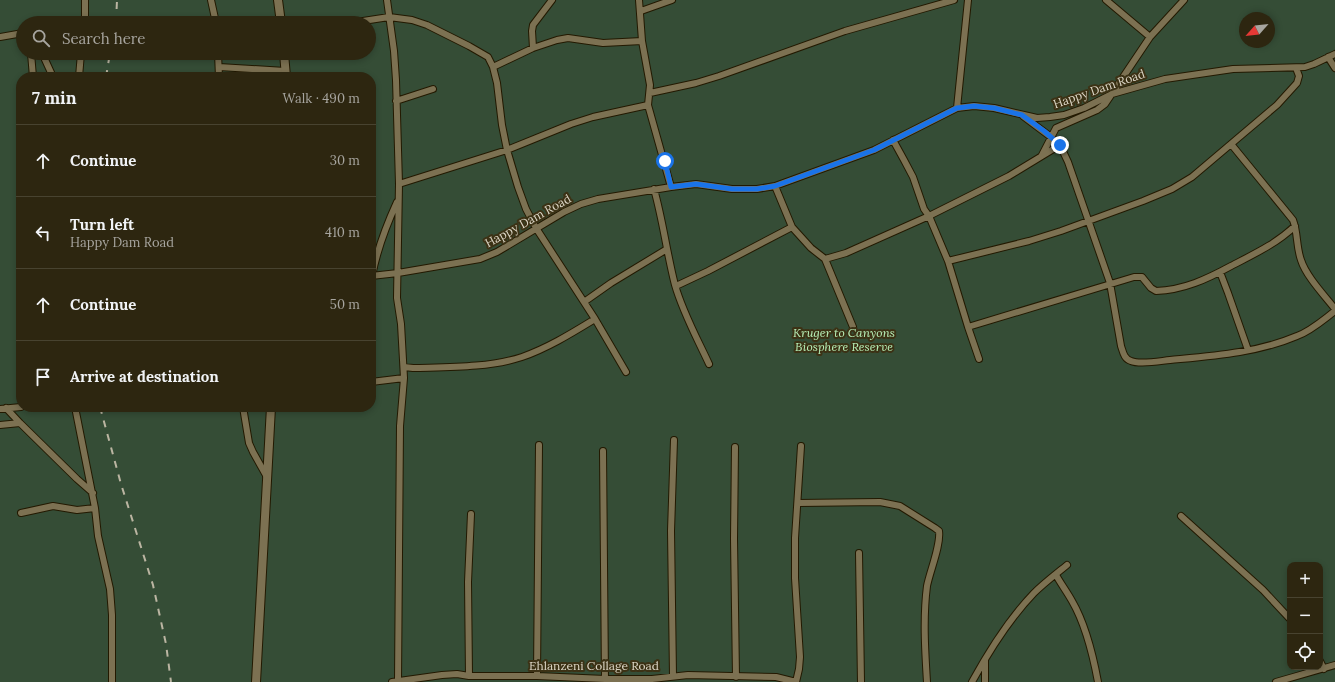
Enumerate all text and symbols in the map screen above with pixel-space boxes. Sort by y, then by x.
north arrow [1239,12,1275,48]
search box [16,16,376,60]
icon: search [30,27,52,49]
text: Search here [62,29,145,48]
street label: Happy Dam Road [1051,66,1147,111]
text: 7 min [32,87,77,109]
text: Walk · 490 m [283,90,360,107]
route end [1051,136,1069,154]
icon: ahead [32,150,54,172]
text: Continue [70,151,136,170]
text: 30 m [330,152,360,169]
route start [656,152,674,170]
street label: Happy Dam Road [482,191,573,250]
text: Turn left [70,215,134,234]
icon: left [32,222,54,244]
text: 410 m [325,224,360,241]
text: Happy Dam Road [70,234,174,251]
icon: ahead [32,294,54,316]
text: Continue [70,295,136,314]
text: 50 m [330,296,360,313]
park label: Kruger to Canyons Biosphere Reserve [793,325,895,354]
icon: arrive [32,366,54,388]
text: Arrive at destination [70,367,219,386]
map controls [1287,562,1323,670]
button: + [1287,562,1323,598]
button: − [1287,598,1323,634]
button: locate [1287,634,1323,670]
street label: Ehlanzeni Collage Road [529,658,659,673]

